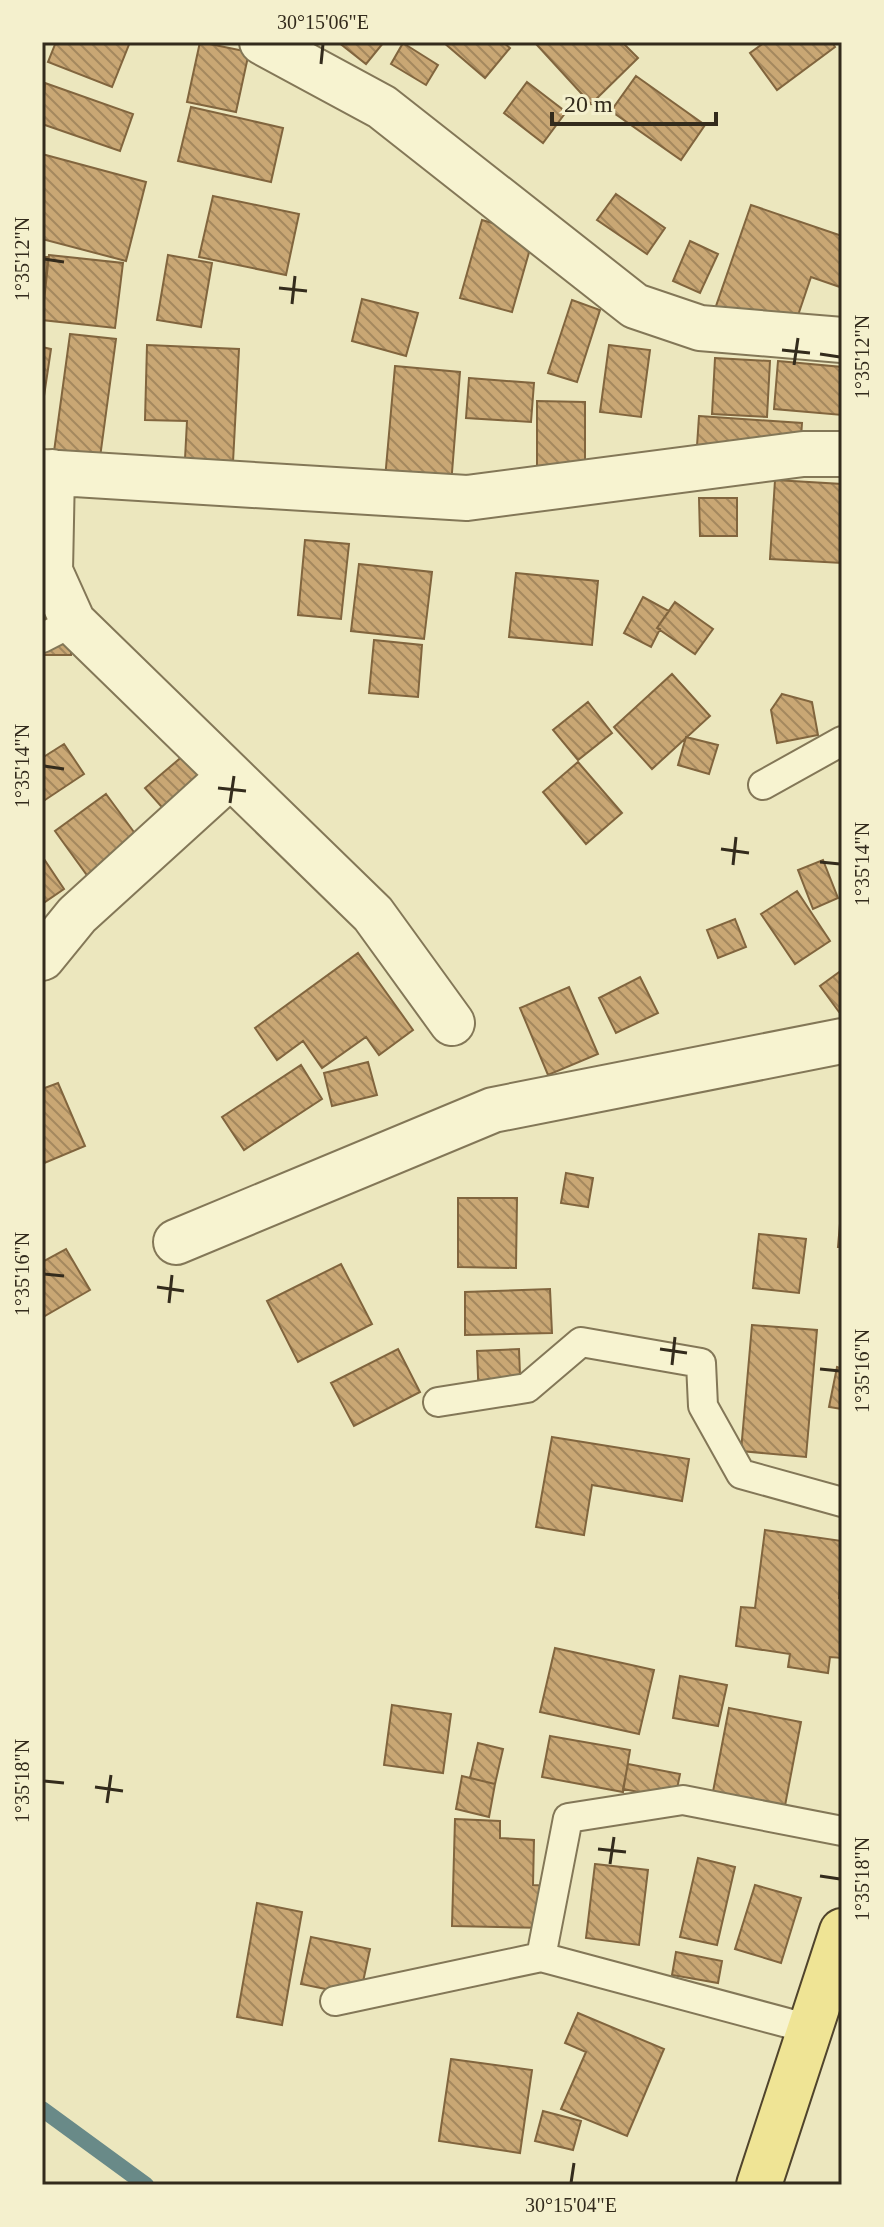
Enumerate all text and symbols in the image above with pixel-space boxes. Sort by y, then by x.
text: 30°15'06"E [277,11,369,33]
scale bar [552,76,716,126]
text: 20 m [564,91,613,117]
text: 1°35'12"N [11,217,33,301]
text: 1°35'12"N [851,315,873,399]
text: 1°35'14"N [11,724,33,808]
text: 1°35'14"N [851,822,873,906]
text: 1°35'16"N [11,1232,33,1316]
text: 1°35'16"N [851,1329,873,1413]
text: 1°35'18"N [11,1739,33,1823]
text: 1°35'18"N [851,1837,873,1921]
text: 30°15'04"E [525,2194,617,2216]

